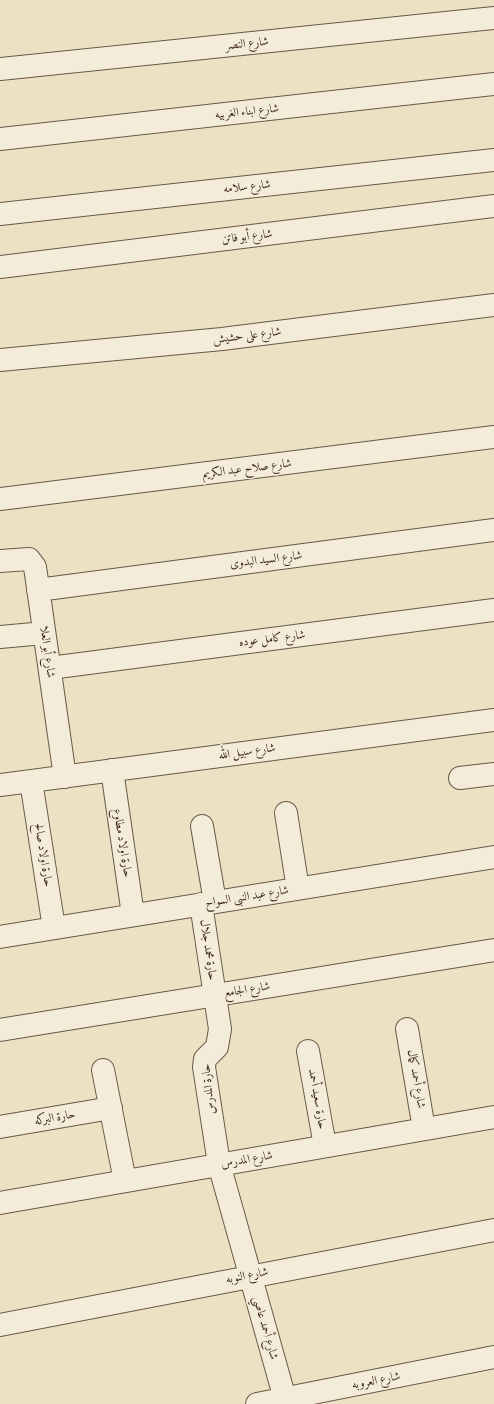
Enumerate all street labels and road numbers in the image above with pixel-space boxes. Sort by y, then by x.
street label: شارع النصر [225,35,269,53]
street label: شارع ابناء الغربيه [214,101,280,123]
street label: شارع سلامه [223,177,271,197]
street label: شارع أبو فاتن [221,227,273,247]
street label: شارع على حشيش [212,325,282,347]
street label: شارع صلاح عبد الكريم [202,456,292,482]
street label: شارع السيد البدوى [229,548,303,572]
street label: شارع أبو العلا [36,625,58,679]
street label: شارع كامل عوده [238,628,306,650]
street label: شارع سبيل الله [218,741,276,763]
street label: حارة اولاد مطاوع [109,807,135,879]
street label: حارة اولاد صالح [31,822,55,888]
street label: شارع عبد النبى السواح [204,883,290,911]
street label: حارة محمد جلال [197,919,219,981]
street label: شارع الجامع [223,979,271,1001]
street label: شارع أحمد كمال [404,1048,428,1110]
street label: حارة المدرس [199,1063,219,1115]
street label: حارة سعيد أحمد [305,1068,329,1130]
street label: حارة البركه [33,1107,77,1129]
street label: شارع المدرس [220,1148,274,1172]
street label: شارع النوبه [225,1265,269,1287]
street label: شارع أحمد عاصي [249,1295,281,1361]
street label: شارع العروبه [351,1369,401,1393]

